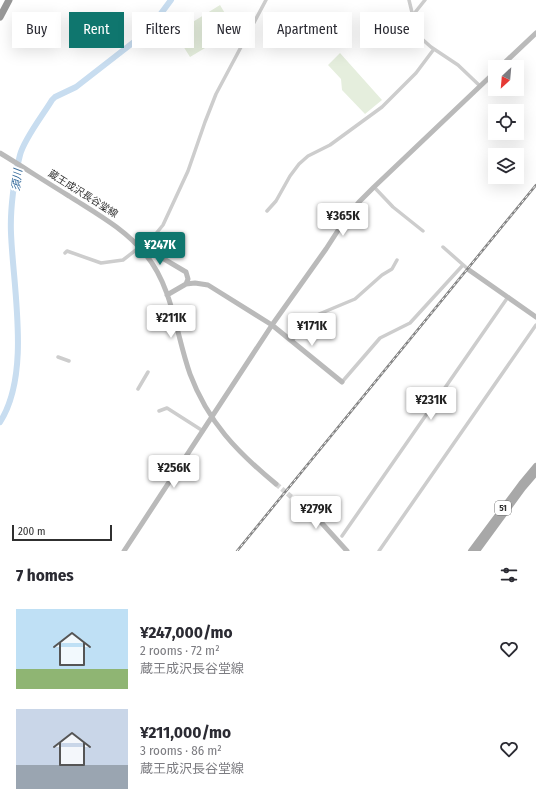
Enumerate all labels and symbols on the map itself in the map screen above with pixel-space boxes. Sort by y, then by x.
north arrow [488,60,524,96]
water label: 須川 [9,167,25,192]
street label: 蔵王成沢長谷堂線 [46,168,120,220]
pin: ¥365K [315,203,371,237]
pin: ¥247K [132,232,188,266]
pin: ¥211K [143,305,199,339]
pin: ¥171K [284,313,340,347]
pin: ¥231K [403,387,459,421]
pin: ¥256K [146,455,202,489]
pin: ¥279K [288,496,344,530]
road number: 51 [495,501,511,515]
scale bar [12,523,112,542]

